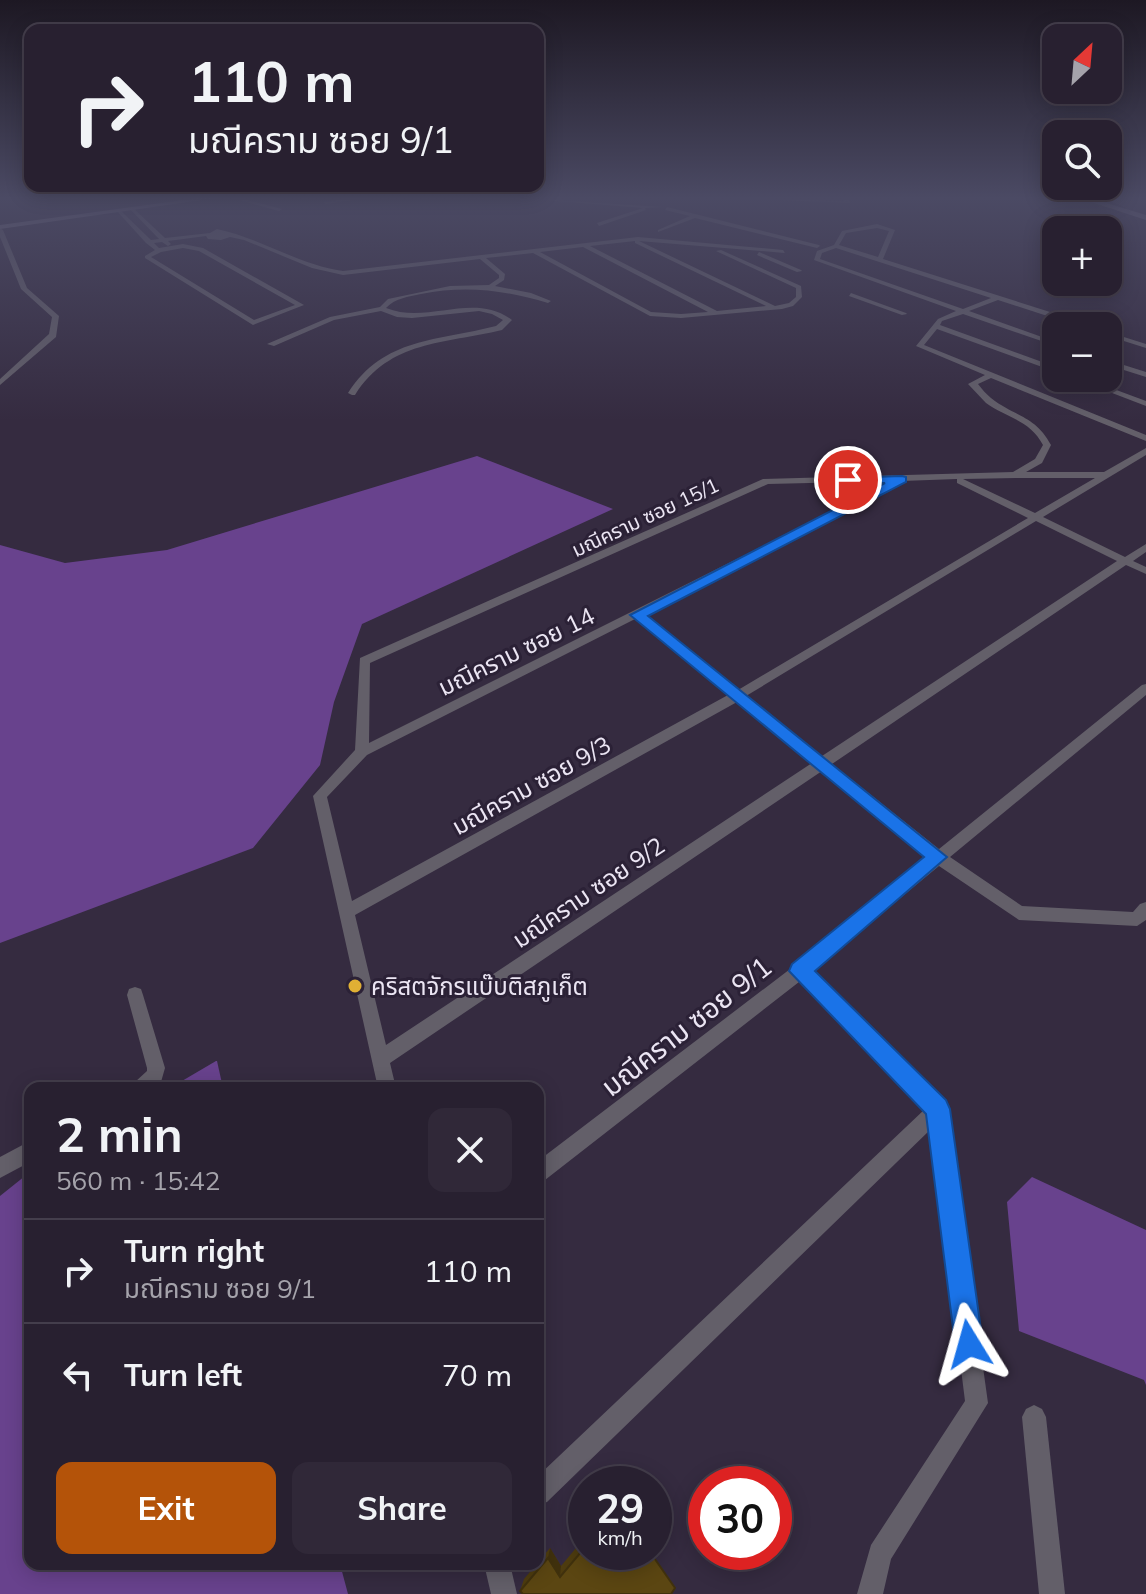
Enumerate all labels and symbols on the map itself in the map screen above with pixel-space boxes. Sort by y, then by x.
north arrow [1042,24,1122,104]
pin [814,446,882,514]
street label: มณีคราม ซอย 15/1 [567,472,723,562]
street label: มณีคราม ซอย 14 [433,600,599,702]
street label: มณีคราม ซอย 9/3 [446,729,616,841]
street label: มณีคราม ซอย 9/2 [506,830,670,954]
street label: มณีคราม ซอย 9/1 [594,949,778,1103]
place label: คริสตจักรแบ๊บติสภูเก็ต [371,971,588,1002]
marker: คริสตจักรแบ๊บติสภูเก็ต [346,977,364,995]
position arrow [927,1302,1011,1386]
speed limit sign: 30 [688,1466,792,1570]

